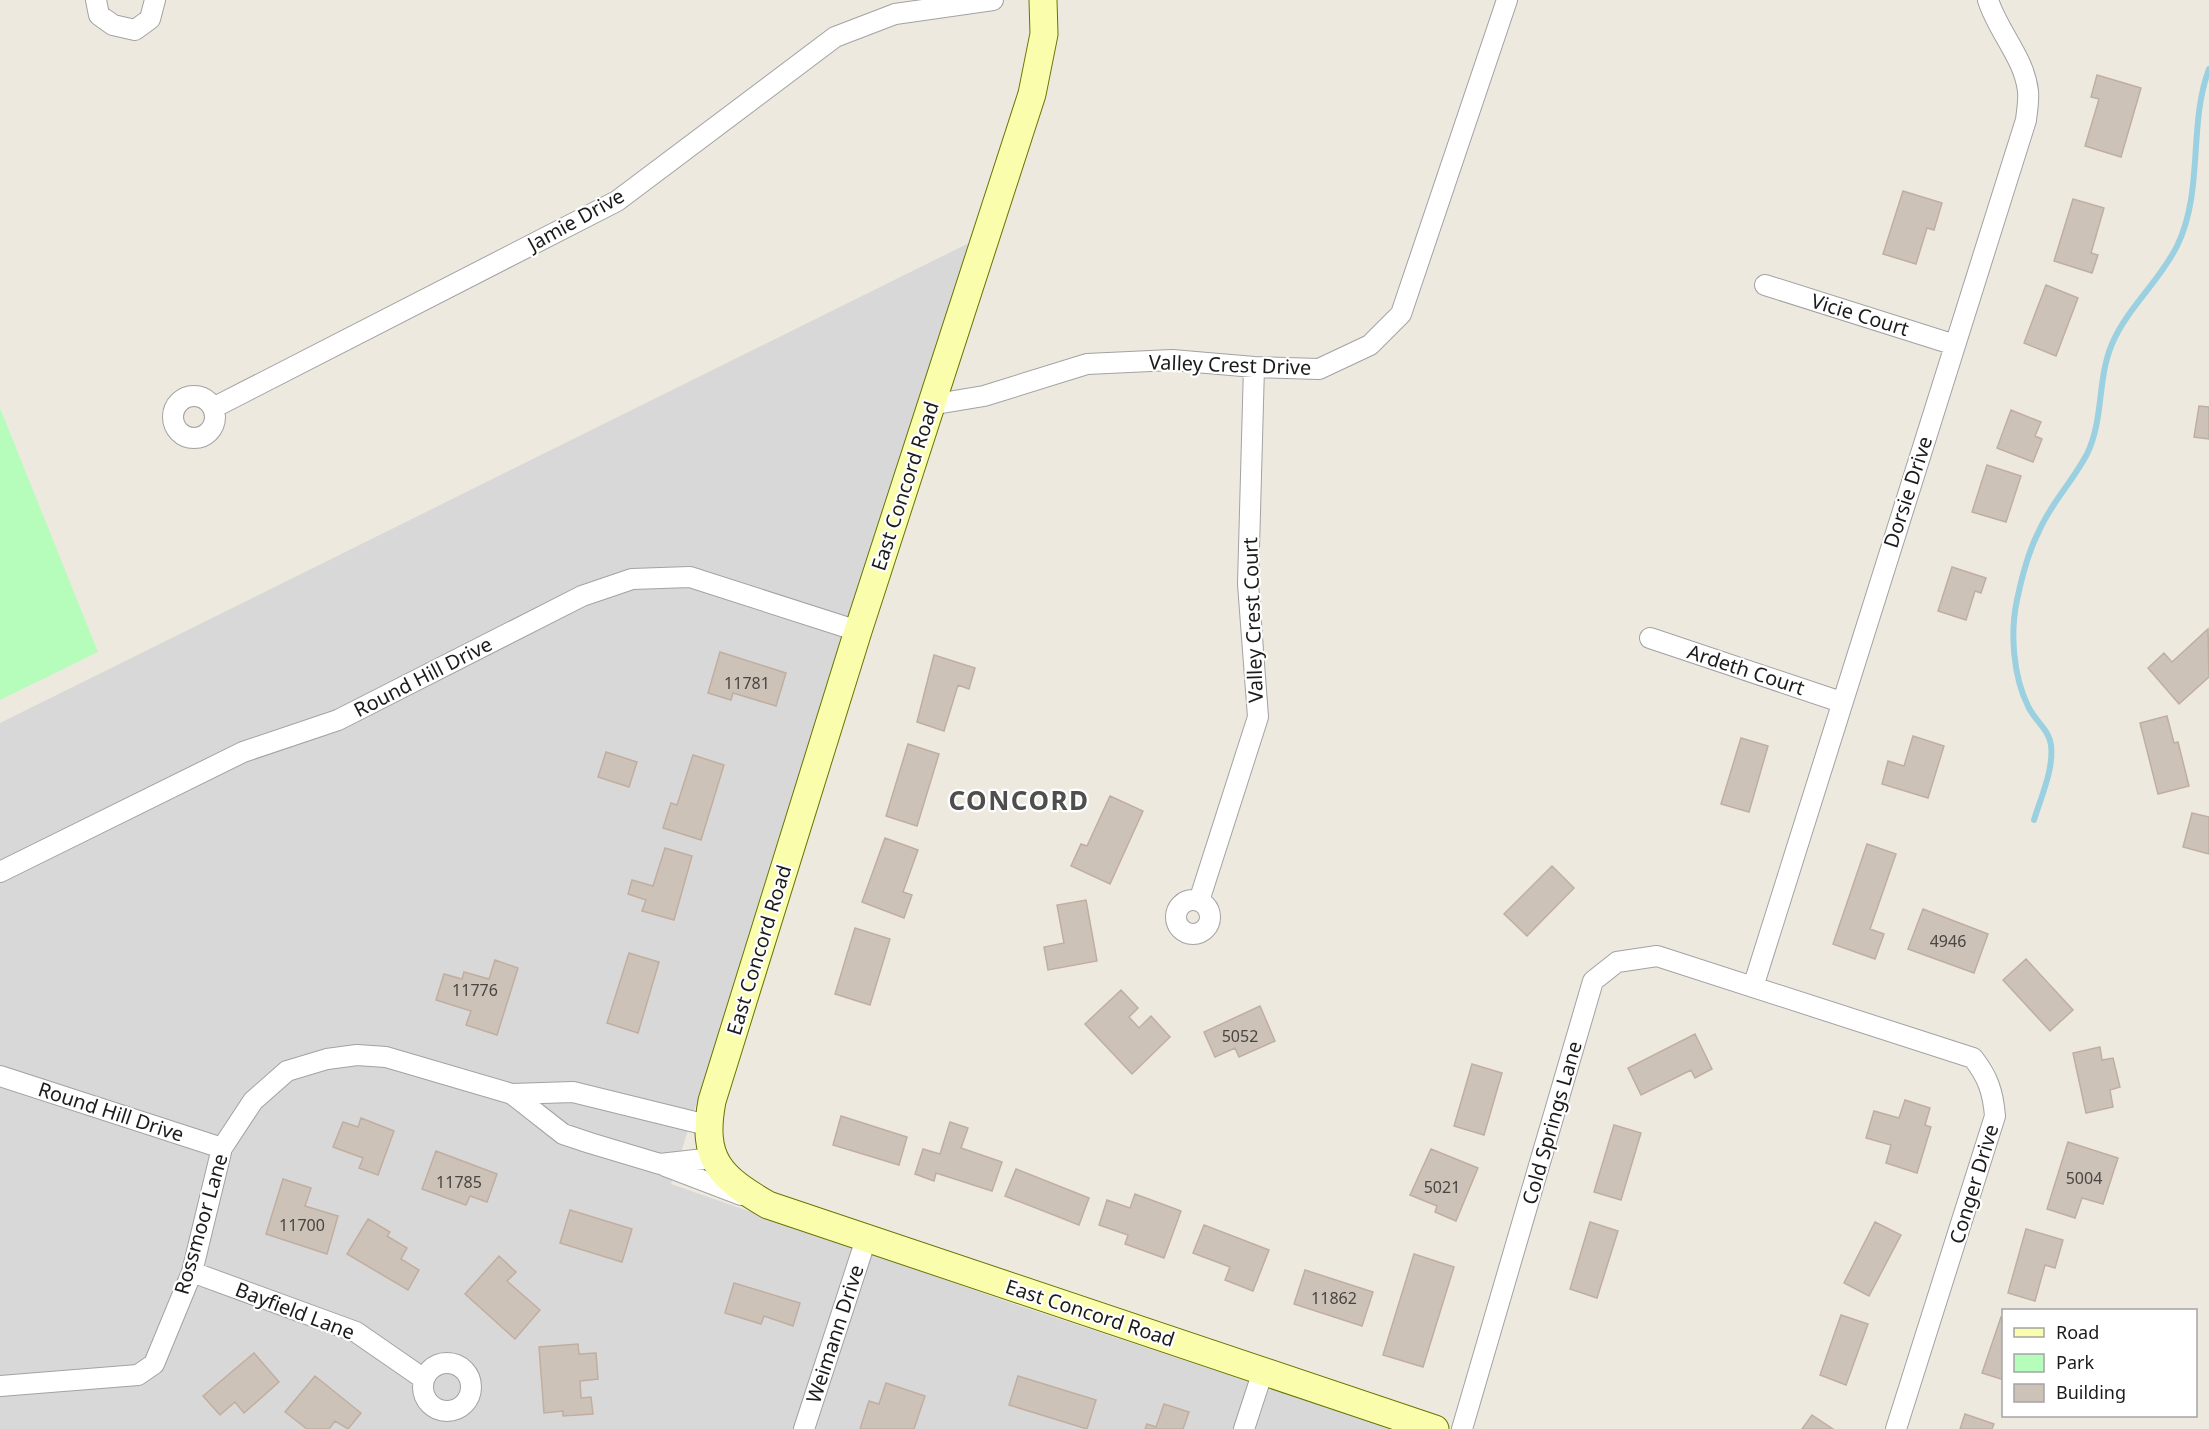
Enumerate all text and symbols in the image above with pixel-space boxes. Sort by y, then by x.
street label: Jamie Drive [521,182,629,258]
street label: Vicie Court [1808,287,1912,342]
street label: Valley Crest Drive [1148,348,1312,381]
street label: East Concord Road [864,398,945,574]
street label: Dorsie Drive [1877,433,1938,551]
street label: Valley Crest Court [1236,537,1269,703]
street label: Round Hill Drive [349,630,497,723]
street label: Ardeth Court [1684,638,1808,701]
house number: 11781 [724,672,770,694]
district label: CONCORD [948,782,1090,818]
street label: East Concord Road [720,861,797,1038]
house number: 4946 [1930,930,1966,952]
house number: 11776 [452,979,498,1001]
house number: 5052 [1222,1025,1258,1047]
street label: Cold Springs Lane [1515,1038,1588,1208]
street label: Round Hill Drive [35,1075,187,1148]
street label: Conger Drive [1943,1121,2005,1247]
street label: Rossmoor Lane [168,1150,234,1297]
house number: 5004 [2066,1167,2102,1189]
house number: 11785 [436,1171,482,1193]
house number: 5021 [1424,1176,1460,1198]
house number: 11700 [279,1214,325,1236]
street label: Weimann Drive [799,1261,870,1406]
street label: East Concord Road [1002,1272,1178,1353]
street label: Bayfield Lane [232,1275,359,1346]
house number: 11862 [1311,1287,1357,1309]
legend [2002,1309,2197,1417]
text: Road [2056,1320,2099,1344]
text: Park [2056,1350,2094,1374]
text: Building [2056,1380,2126,1404]

